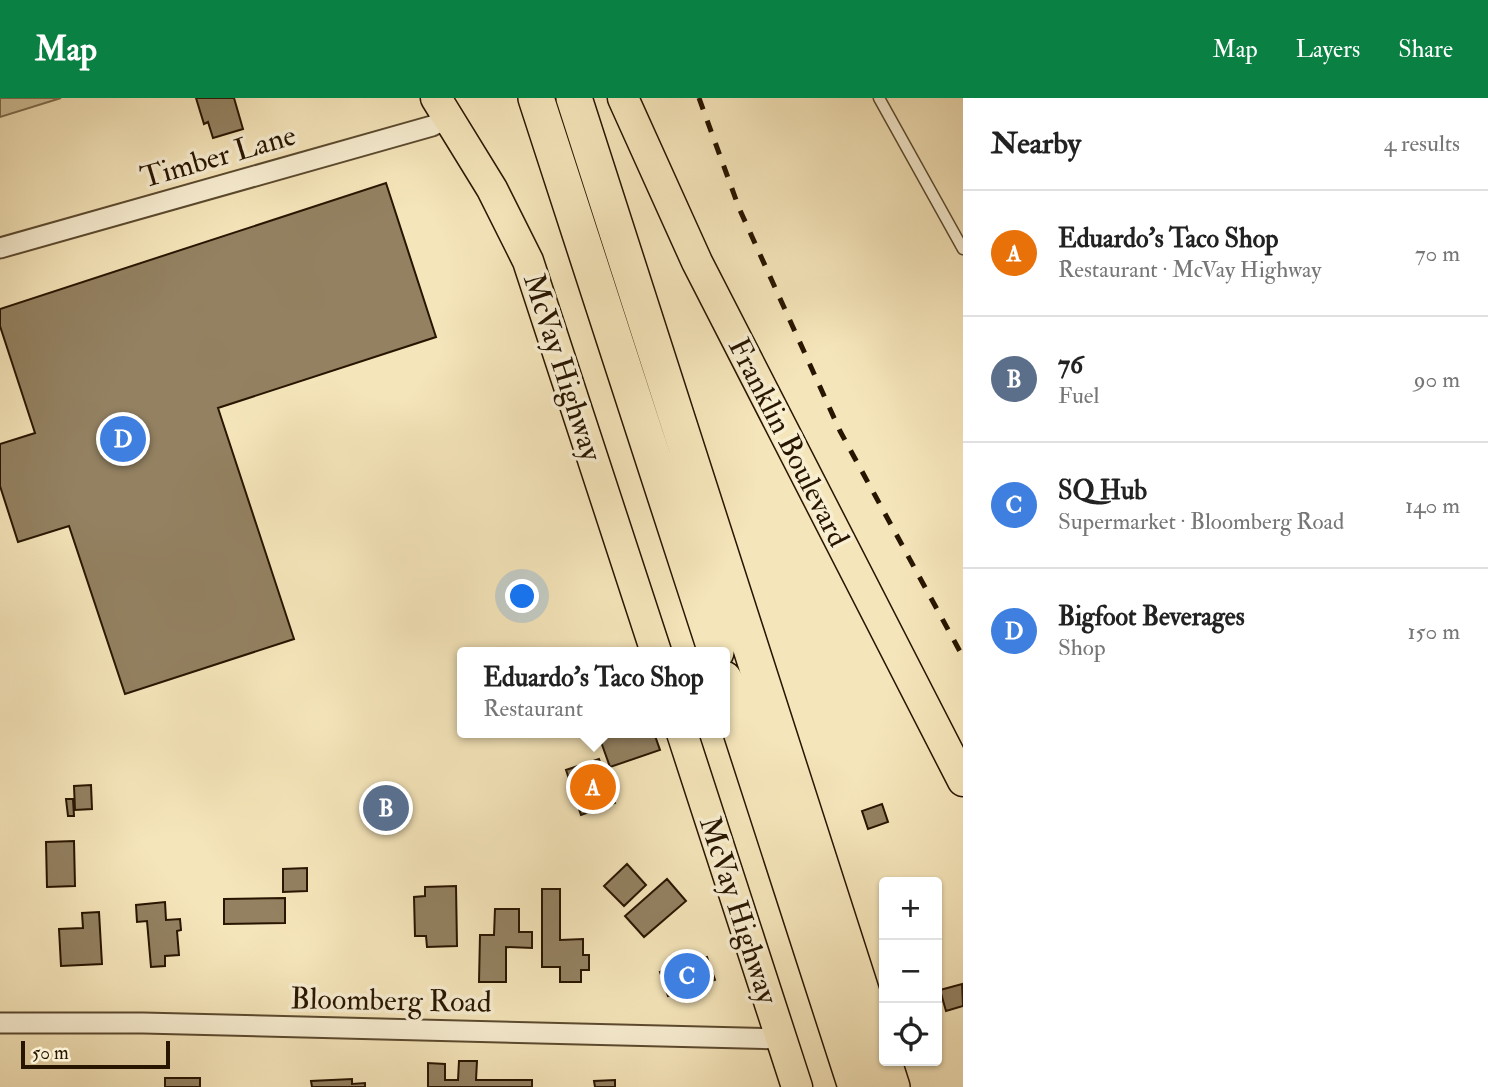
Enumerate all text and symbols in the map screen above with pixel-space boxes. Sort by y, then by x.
text: Map [35,29,97,70]
text: Map [1213,34,1258,65]
text: Layers [1296,34,1360,65]
text: Share [1398,34,1453,65]
street label: Timber Lane [136,117,300,196]
text: Nearby [991,125,1081,162]
text: 4 results [1384,129,1460,158]
text: Eduardo's Taco Shop [1058,223,1278,255]
text: A [1007,239,1021,268]
text: 70 m [1415,239,1460,268]
text: Restaurant · McVay Highway [1058,255,1321,284]
street label: McVay Highway [515,269,610,466]
street label: Franklin Boulevard [720,332,857,553]
text: 76 [1058,349,1083,381]
text: B [1006,365,1022,394]
text: 90 m [1414,365,1460,394]
text: Fuel [1058,381,1099,410]
pin: D [100,413,146,465]
text: SQ Hub [1058,475,1147,507]
text: C [1006,491,1022,520]
text: 140 m [1405,491,1460,520]
text: Supermarket · Bloomberg Road [1058,507,1344,536]
your location [505,579,539,613]
text: Bigfoot Beverages [1058,601,1245,633]
text: D [1005,617,1023,646]
text: 150 m [1407,617,1460,646]
text: Shop [1058,633,1106,662]
popup [457,647,730,738]
text: Eduardo's Taco Shop [483,662,704,694]
text: Restaurant [483,694,583,723]
pin: A [570,761,616,813]
pin: B [363,782,409,834]
street label: McVay Highway [691,812,786,1009]
map controls [879,877,942,1066]
button: + [879,877,942,940]
button: − [879,940,942,1003]
pin: C [664,950,710,1002]
street label: Bloomberg Road [290,980,492,1021]
button: locate [879,1003,942,1066]
scale bar [21,1038,170,1070]
text: 50 m [32,1041,69,1065]

